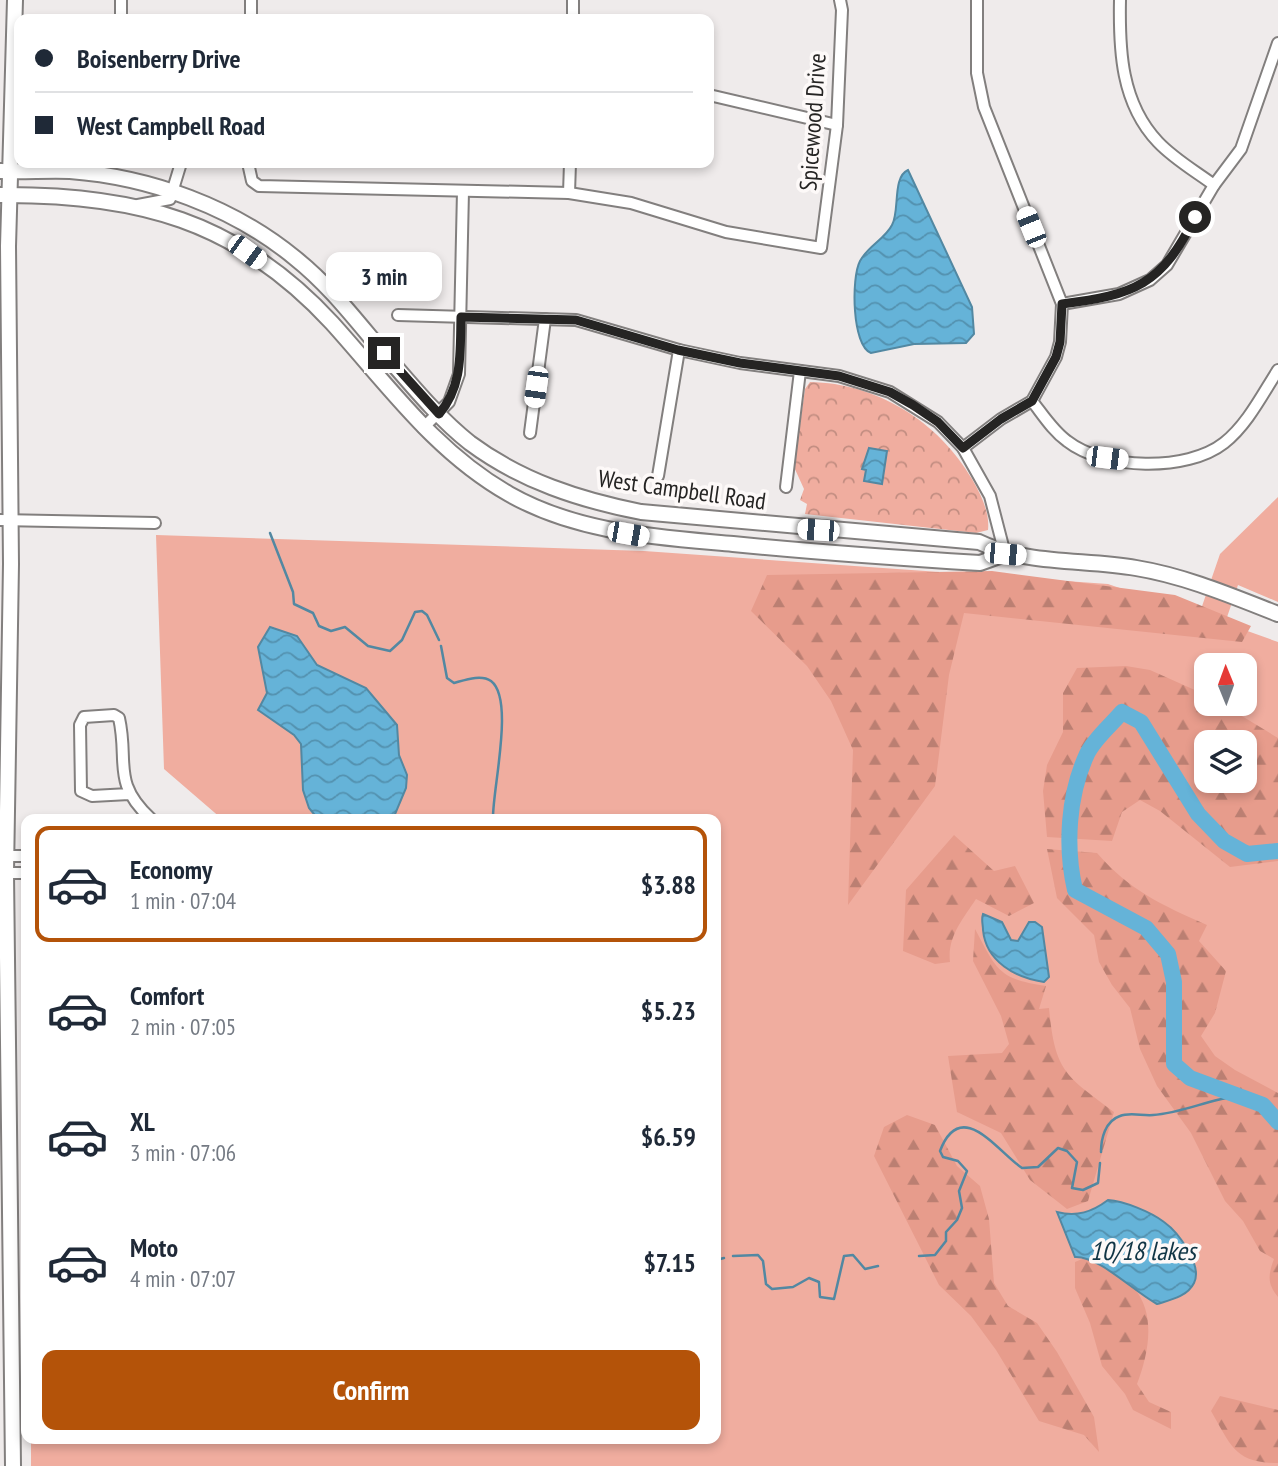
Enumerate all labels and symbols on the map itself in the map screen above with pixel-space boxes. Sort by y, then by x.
street label: Spicewood Drive [792,52,833,192]
route start [1179,201,1211,233]
car [1014,204,1049,250]
car [224,231,271,273]
callout: 3 min [326,252,442,300]
route end [368,337,400,369]
car [523,365,550,409]
car [1085,445,1130,471]
street label: West Campbell Road [596,462,768,517]
car [797,518,840,542]
car [606,520,651,548]
car [984,542,1027,566]
north arrow [1194,653,1256,716]
water label: 10/18 lakes [1090,1234,1198,1267]

